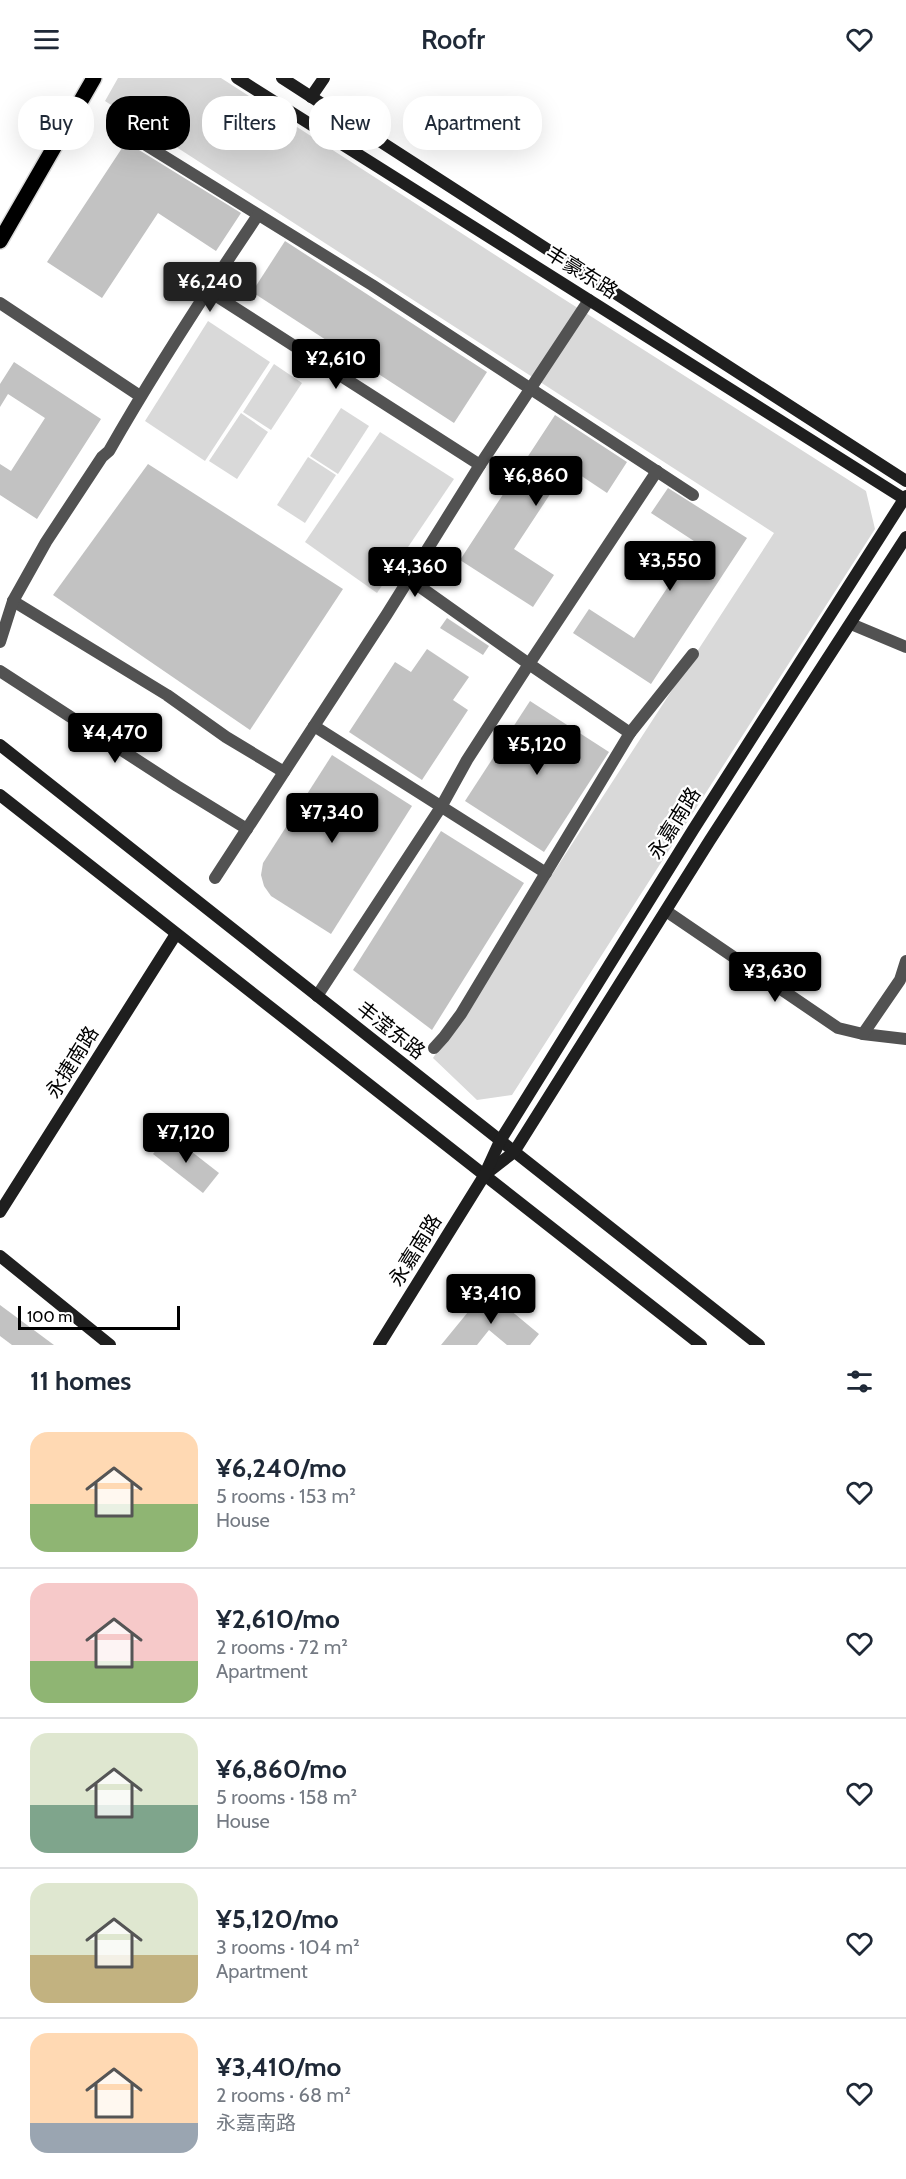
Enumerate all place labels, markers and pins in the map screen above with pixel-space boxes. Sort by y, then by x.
pin: ¥6,240 [161,262,259,313]
pin: ¥2,610 [287,339,385,390]
pin: ¥6,860 [487,456,585,507]
pin: ¥3,550 [621,541,719,592]
pin: ¥4,360 [366,547,464,598]
pin: ¥4,470 [66,713,164,764]
pin: ¥5,120 [488,725,586,776]
pin: ¥7,340 [283,793,381,844]
pin: ¥3,630 [726,952,824,1003]
pin: ¥7,120 [137,1113,235,1164]
pin: ¥3,410 [442,1274,540,1325]

